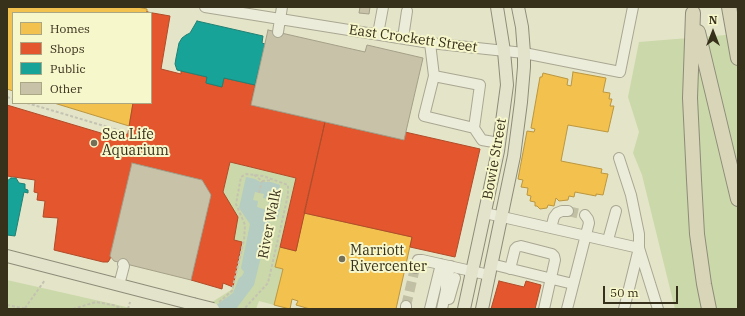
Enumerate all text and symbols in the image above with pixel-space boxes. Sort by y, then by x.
legend [12,12,152,104]
north arrow [693,12,733,52]
text: N [709,13,717,27]
text: Homes [50,21,90,36]
street label: East Crockett Street [348,22,478,56]
text: Shops [50,41,85,56]
text: Public [50,61,86,76]
text: Other [50,81,82,96]
street label: Bowie Street [480,117,510,201]
place label: Sea Life Aquarium [102,127,169,160]
marker: Sea Life Aquarium [89,138,99,148]
street label: River Walk [255,188,285,260]
place label: Marriott Rivercenter [350,243,427,276]
marker: Marriott Rivercenter [337,254,347,264]
scale bar [605,278,680,304]
text: 50 m [610,285,639,300]

